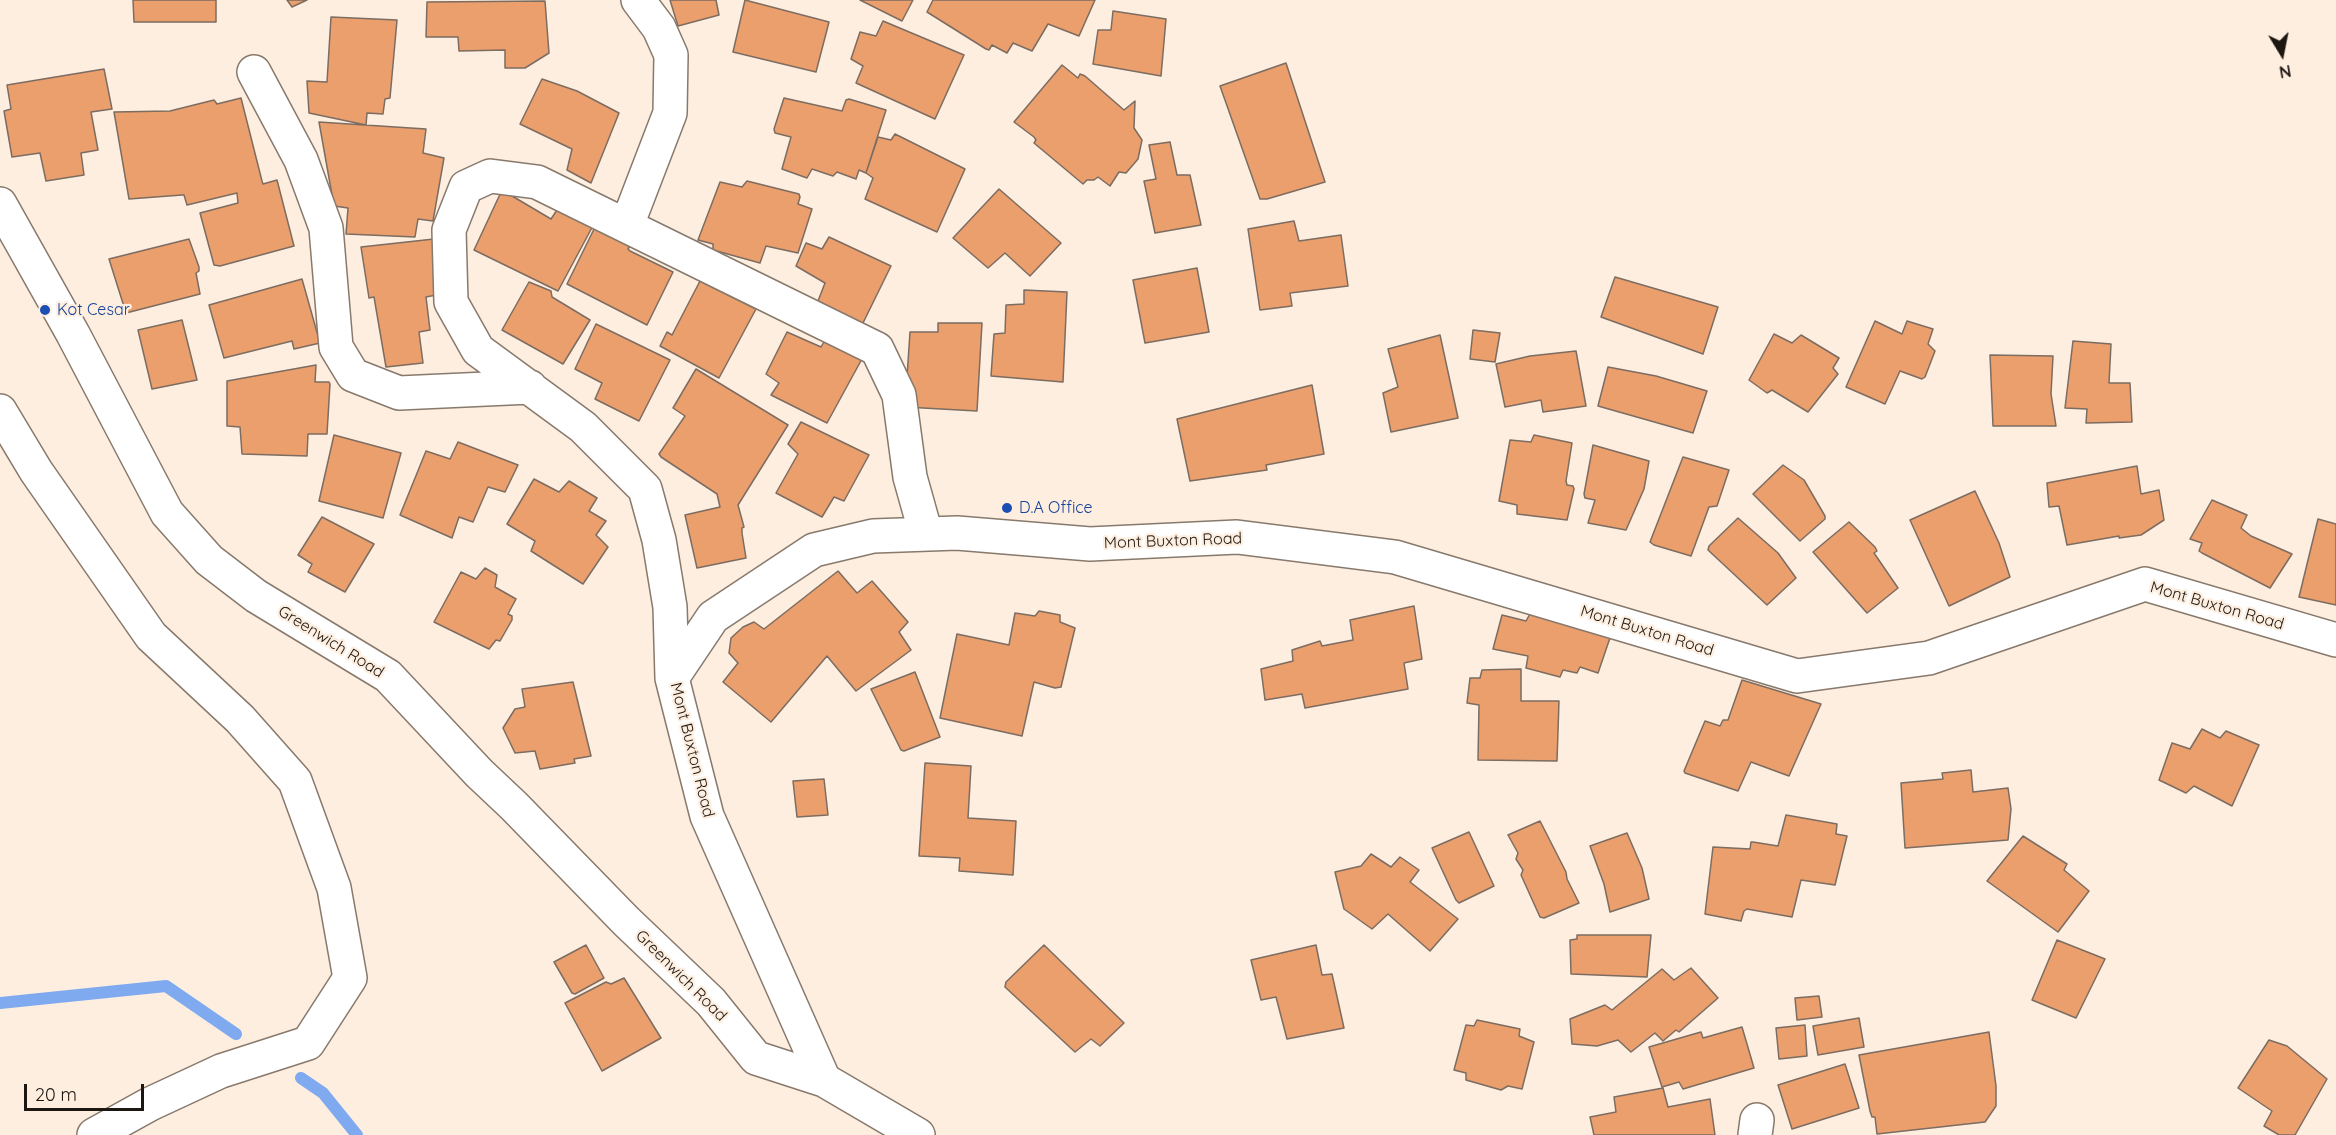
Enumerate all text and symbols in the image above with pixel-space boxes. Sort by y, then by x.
north arrow [2252,24,2312,84]
text: N [2278,61,2293,83]
place label: Kot Cesar [57,300,130,320]
marker: Kot Cesar [38,303,52,317]
place label: D.A Office [1019,498,1093,518]
marker: D.A Office [1000,501,1014,515]
street label: Mont Buxton Road [1104,529,1242,553]
street label: Mont Buxton Road [2148,578,2286,634]
street label: Greenwich Road [275,602,387,682]
street label: Mont Buxton Road [1578,602,1716,660]
street label: Mont Buxton Road [666,681,718,819]
street label: Greenwich Road [631,926,731,1026]
scale bar [27,1072,147,1110]
text: 20 m [35,1083,77,1106]

